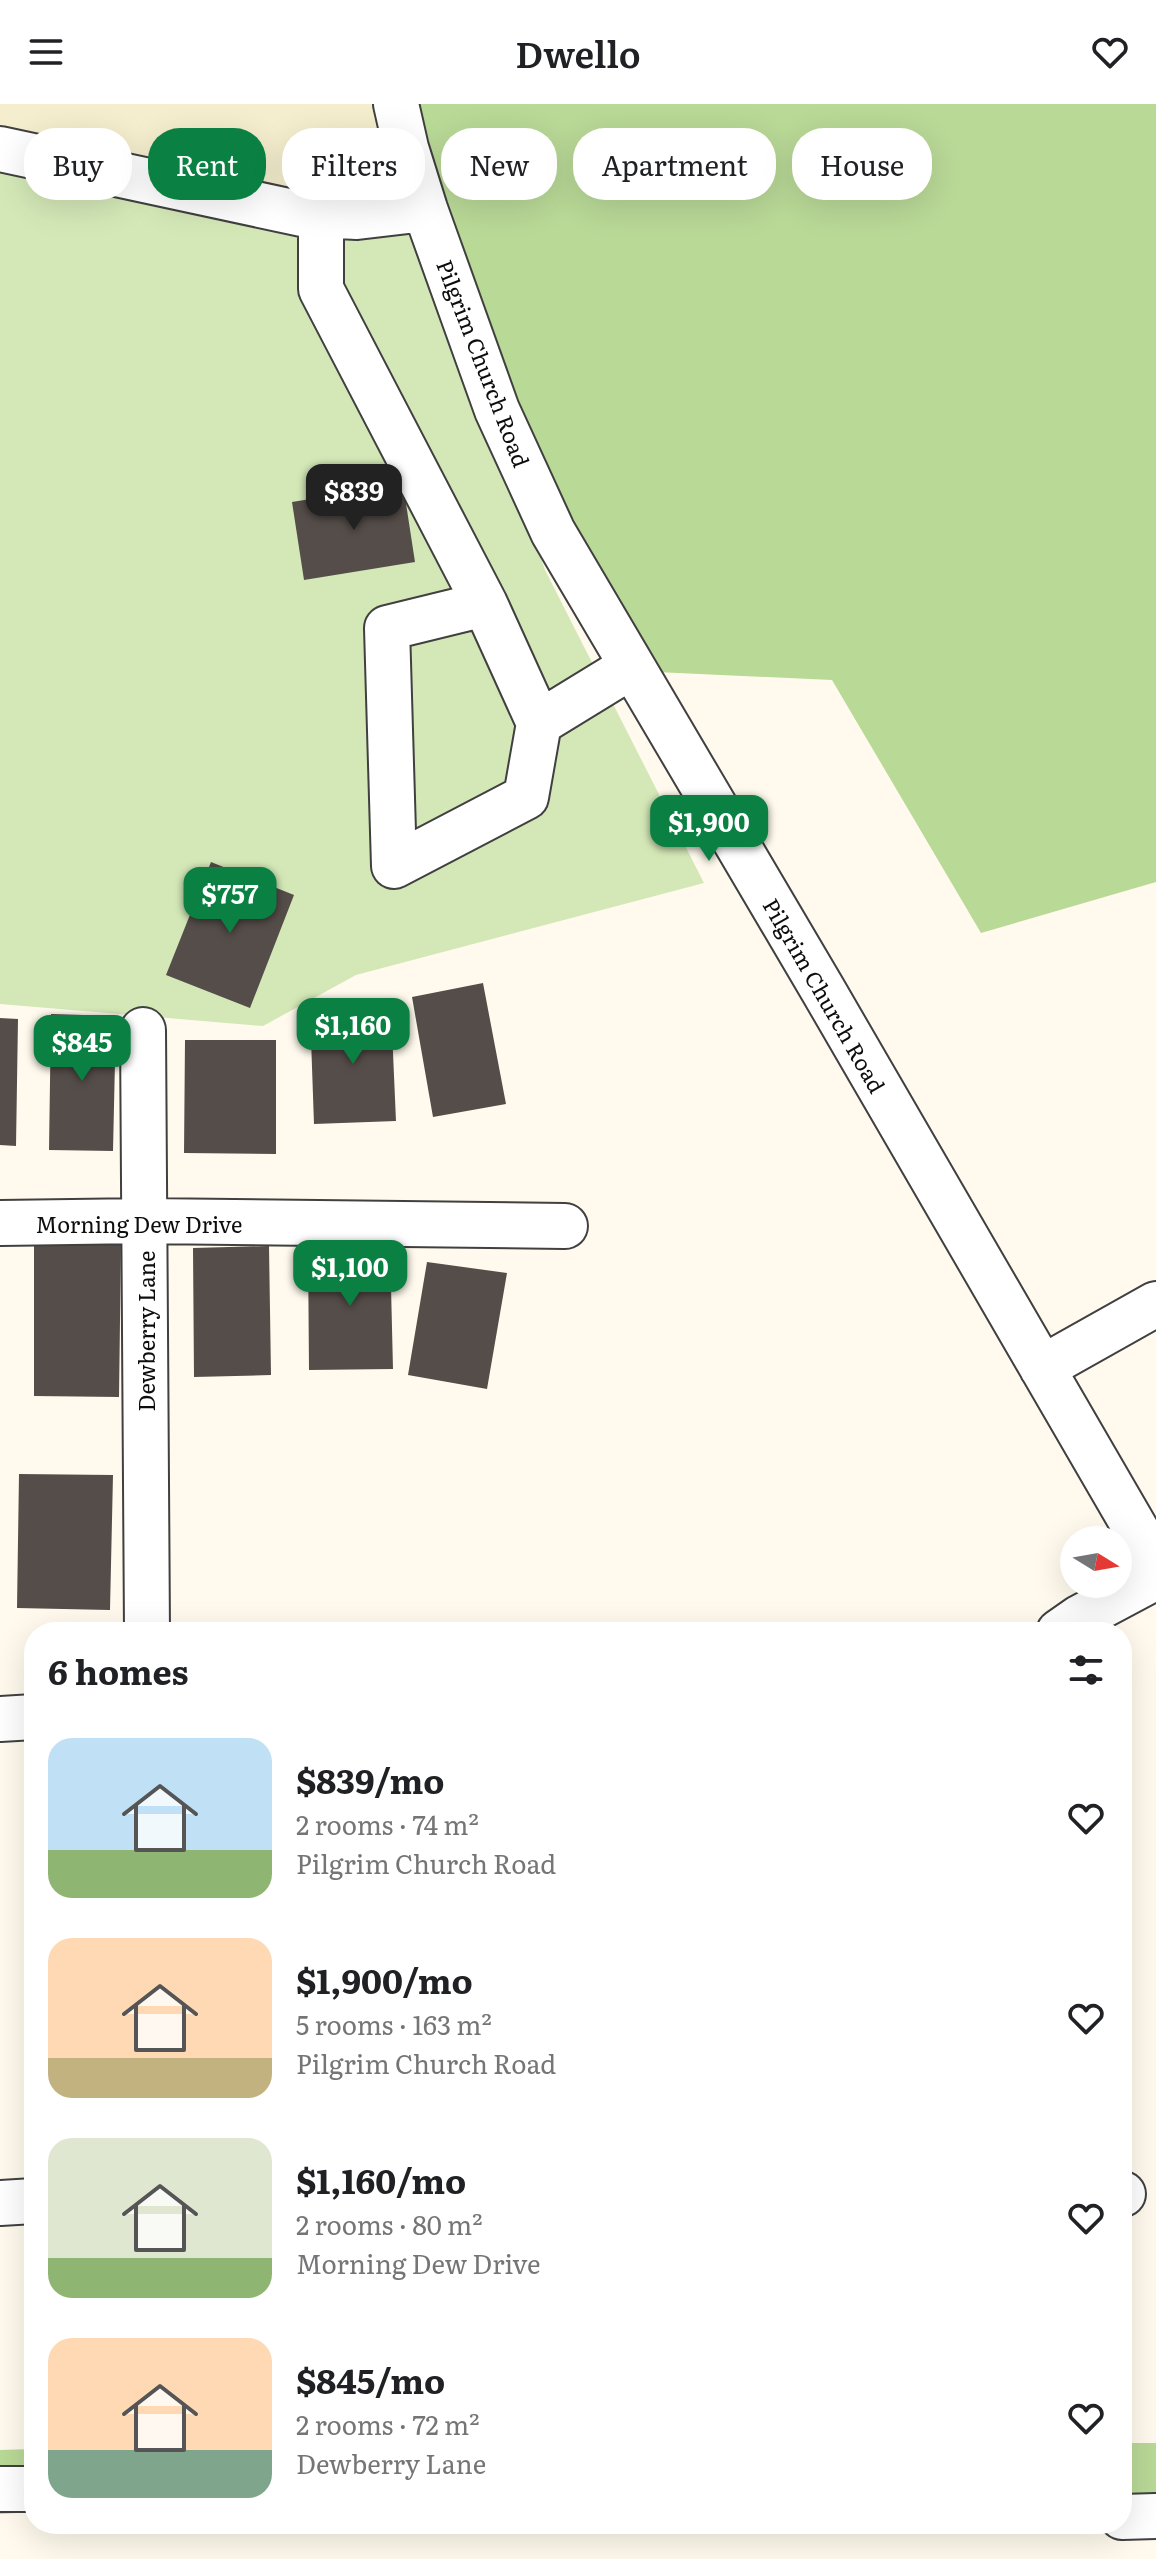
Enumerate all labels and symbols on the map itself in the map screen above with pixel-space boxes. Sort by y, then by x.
street label: Pilgrim Church Road [429,254,539,472]
pin: $839 [307,464,401,532]
pin: $1,900 [644,795,774,863]
pin: $757 [183,867,277,935]
street label: Pilgrim Church Road [756,891,894,1099]
pin: $1,160 [288,998,418,1066]
pin: $845 [35,1015,129,1083]
street label: Morning Dew Drive [36,1207,242,1240]
pin: $1,100 [285,1240,415,1308]
street label: Dewberry Lane [129,1251,162,1411]
north arrow [1060,1526,1132,1598]

